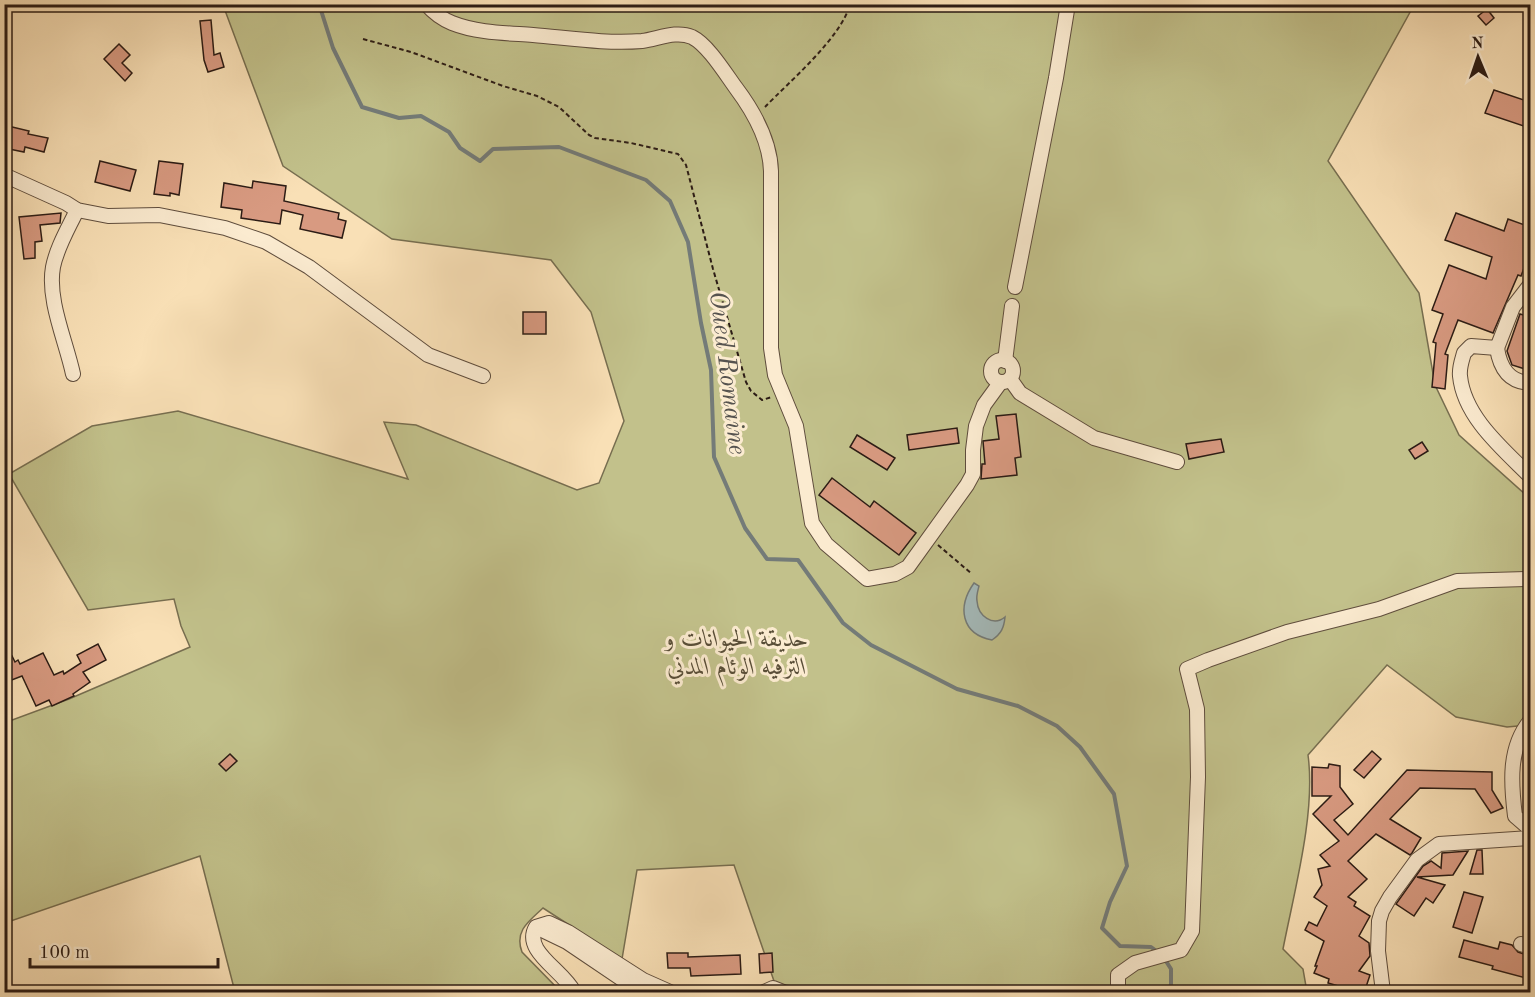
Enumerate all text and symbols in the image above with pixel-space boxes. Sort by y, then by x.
north arrow [1448,27,1508,87]
text: N [1471,36,1485,52]
water label: Oued Romaine [704,290,750,456]
park label: حديقة الحيوانات و الترفيه الوئام المدني [663,628,809,687]
scale bar [30,931,218,969]
text: 100 m [39,944,90,962]

